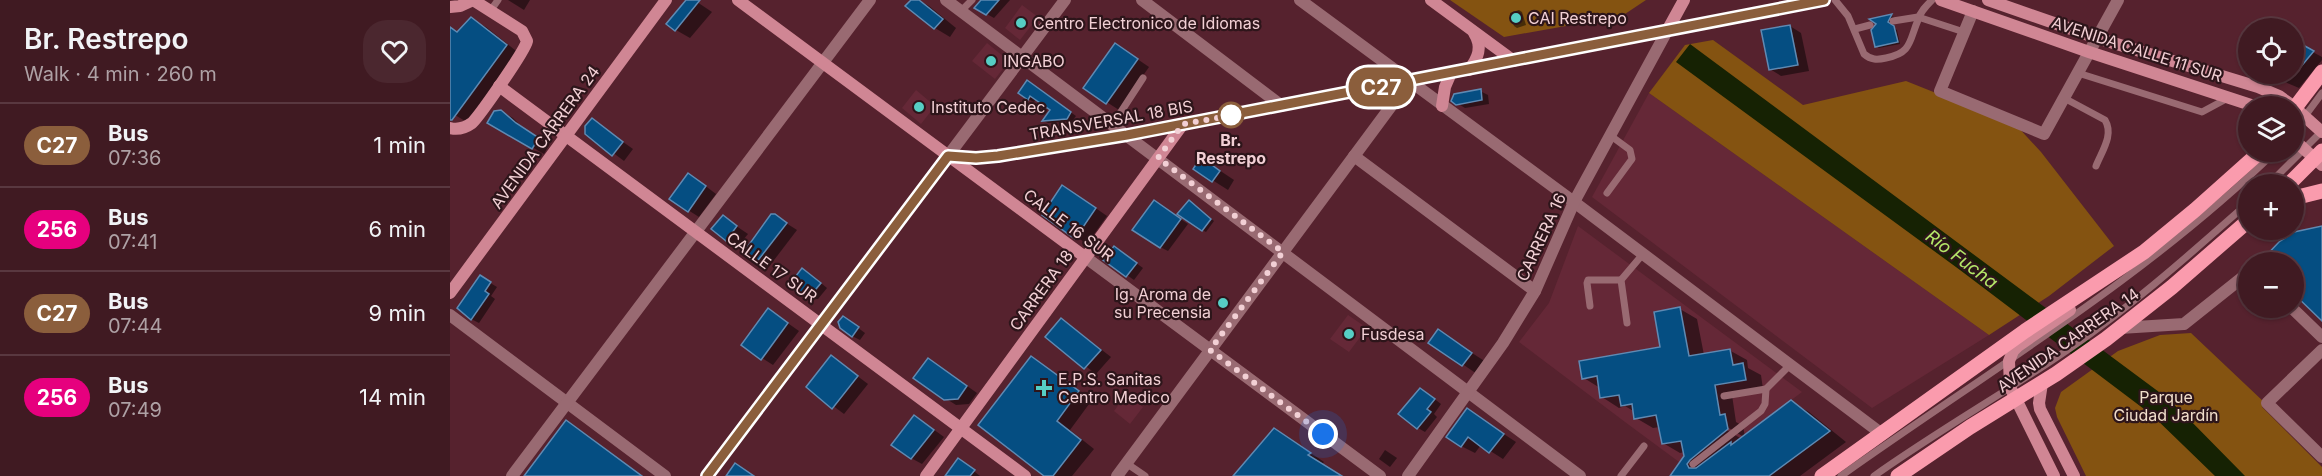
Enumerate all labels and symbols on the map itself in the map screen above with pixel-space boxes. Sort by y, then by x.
place label: CAI Restrepo [1528,8,1627,28]
marker: CAI Restrepo [1509,11,1523,25]
street label: AVENIDA CALLE 11 SUR [2049,12,2225,86]
place label: Centro Electronico de Idiomas [1033,13,1260,33]
marker: Centro Electronico de Idiomas [1014,16,1028,30]
place label: INGABO [1003,51,1065,71]
marker: INGABO [984,54,998,68]
street label: AVENIDA CARRERA 24 [486,62,604,212]
line badge: C27 [1346,68,1416,106]
street label: TRANSVERSAL 18 BIS [1028,96,1194,144]
place label: Instituto Cedec [931,97,1045,117]
marker: Instituto Cedec [912,100,926,114]
marker: Br. Restrepo [1218,102,1244,128]
place label: Br. Restrepo [1196,130,1266,168]
street label: CALLE 16 SUR [1020,185,1118,265]
street label: CARRERA 16 [1512,190,1570,284]
water label: Río Fucha [1922,225,2002,293]
street label: CALLE 17 SUR [723,227,821,307]
street label: CARRERA 18 [1005,246,1077,334]
street label: AVENIDA CARRERA 14 [1993,283,2143,397]
place label: Ig. Aroma de su Precensia [1114,284,1211,322]
marker: Ig. Aroma de su Precensia [1216,296,1230,310]
place label: Fusdesa [1361,324,1424,344]
marker: Fusdesa [1342,327,1356,341]
place label: E.P.S. Sanitas Centro Medico [1058,369,1170,407]
marker: E.P.S. Sanitas Centro Medico [1035,379,1053,397]
park label: Parque Ciudad Jardín [2113,387,2219,425]
your location [1308,419,1338,449]

